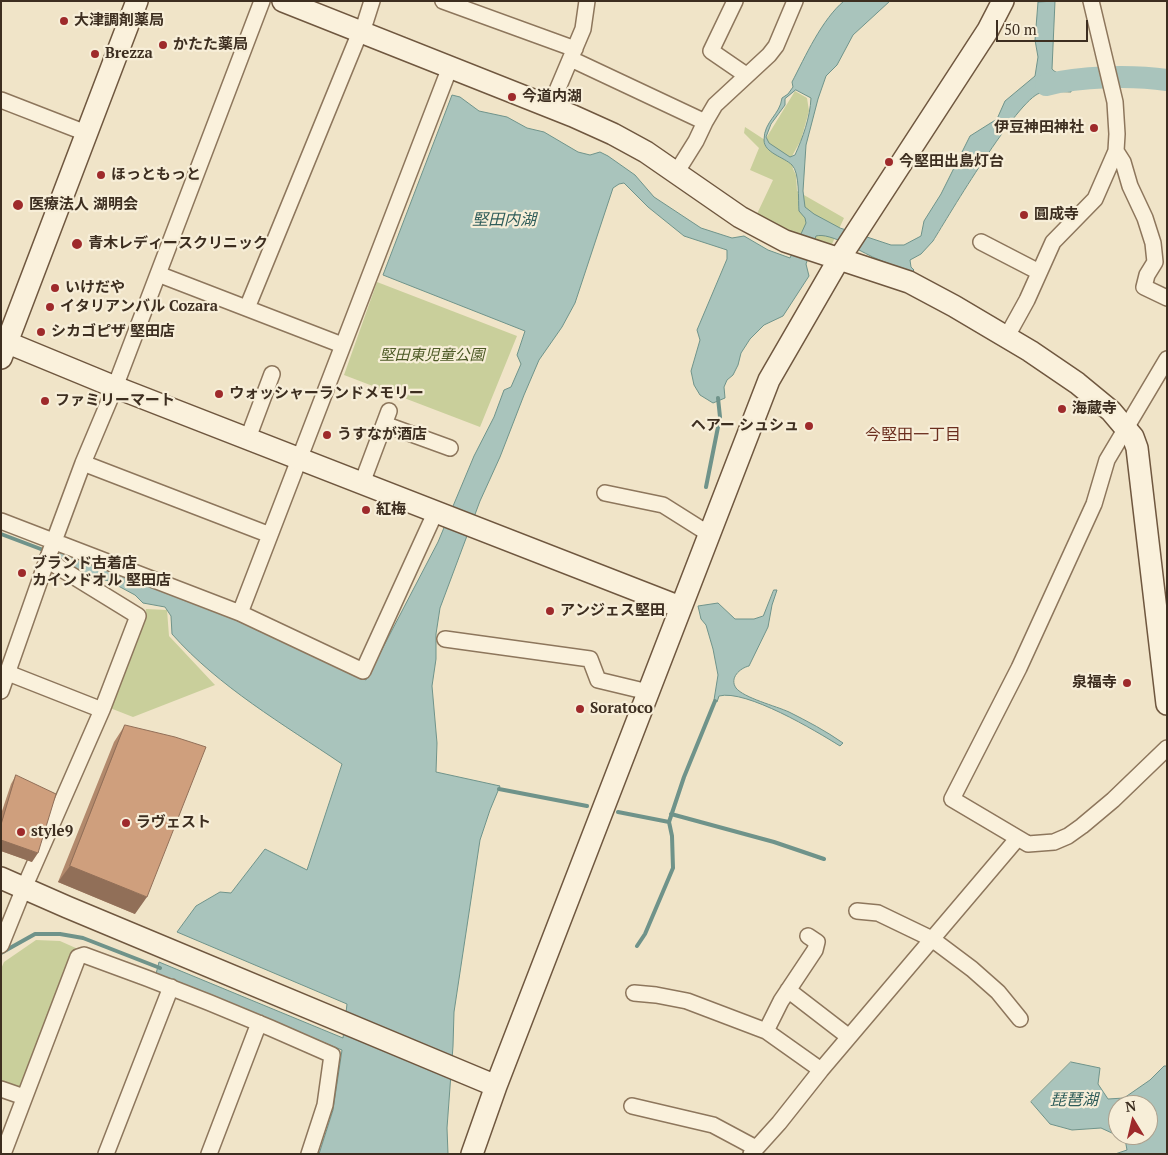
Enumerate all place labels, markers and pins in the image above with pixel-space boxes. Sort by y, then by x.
place label: 大津調剤薬局 [74,12,164,30]
marker: 大津調剤薬局 [58,15,70,27]
place label: かたた薬局 [173,36,248,54]
marker: かたた薬局 [157,39,169,51]
place label: Brezza [105,45,153,63]
marker: Brezza [89,48,101,60]
place label: 今道内湖 [522,88,582,106]
marker: 今道内湖 [506,91,518,103]
place label: 伊豆神田神社 [994,119,1084,137]
marker: 伊豆神田神社 [1088,122,1100,134]
place label: 今堅田出島灯台 [899,153,1004,171]
marker: 今堅田出島灯台 [883,156,895,168]
place label: ほっともっと [111,166,201,184]
marker: ほっともっと [95,169,107,181]
place label: 医療法人 湖明会 [29,196,138,214]
marker: 医療法人 湖明会 [11,198,25,212]
place label: 圓成寺 [1034,206,1079,224]
marker: 圓成寺 [1018,209,1030,221]
place label: 青木レディースクリニック [88,235,268,253]
marker: 青木レディースクリニック [70,237,84,251]
place label: いけだや [65,279,125,297]
marker: いけだや [49,282,61,294]
place label: イタリアンバル Cozara [60,298,218,316]
marker: イタリアンバル Cozara [44,301,56,313]
place label: シカゴピザ 堅田店 [51,323,175,341]
marker: シカゴピザ 堅田店 [35,326,47,338]
place label: ウォッシャーランドメモリー [229,385,424,403]
marker: ウォッシャーランドメモリー [213,388,225,400]
place label: ファミリーマート [55,392,175,410]
marker: ファミリーマート [39,395,51,407]
place label: 海蔵寺 [1072,400,1117,418]
marker: 海蔵寺 [1056,403,1068,415]
place label: ヘアー シュシュ [691,417,799,435]
marker: ヘアー シュシュ [803,420,815,432]
place label: うすなが酒店 [337,426,427,444]
marker: うすなが酒店 [321,429,333,441]
place label: 紅梅 [376,501,406,519]
marker: 紅梅 [360,504,372,516]
place label: ブランド古着店 カインドオル 堅田店 [32,555,171,590]
marker: ブランド古着店 カインドオル 堅田店 [16,567,28,579]
place label: アンジェス堅田 [560,602,665,620]
marker: アンジェス堅田 [544,605,556,617]
place label: 泉福寺 [1072,674,1117,692]
marker: 泉福寺 [1121,677,1133,689]
place label: Soratoco [590,700,653,718]
marker: Soratoco [574,703,586,715]
place label: ラヴェスト [136,814,211,832]
marker: ラヴェスト [120,817,132,829]
place label: style9 [31,823,73,841]
marker: style9 [15,826,27,838]

